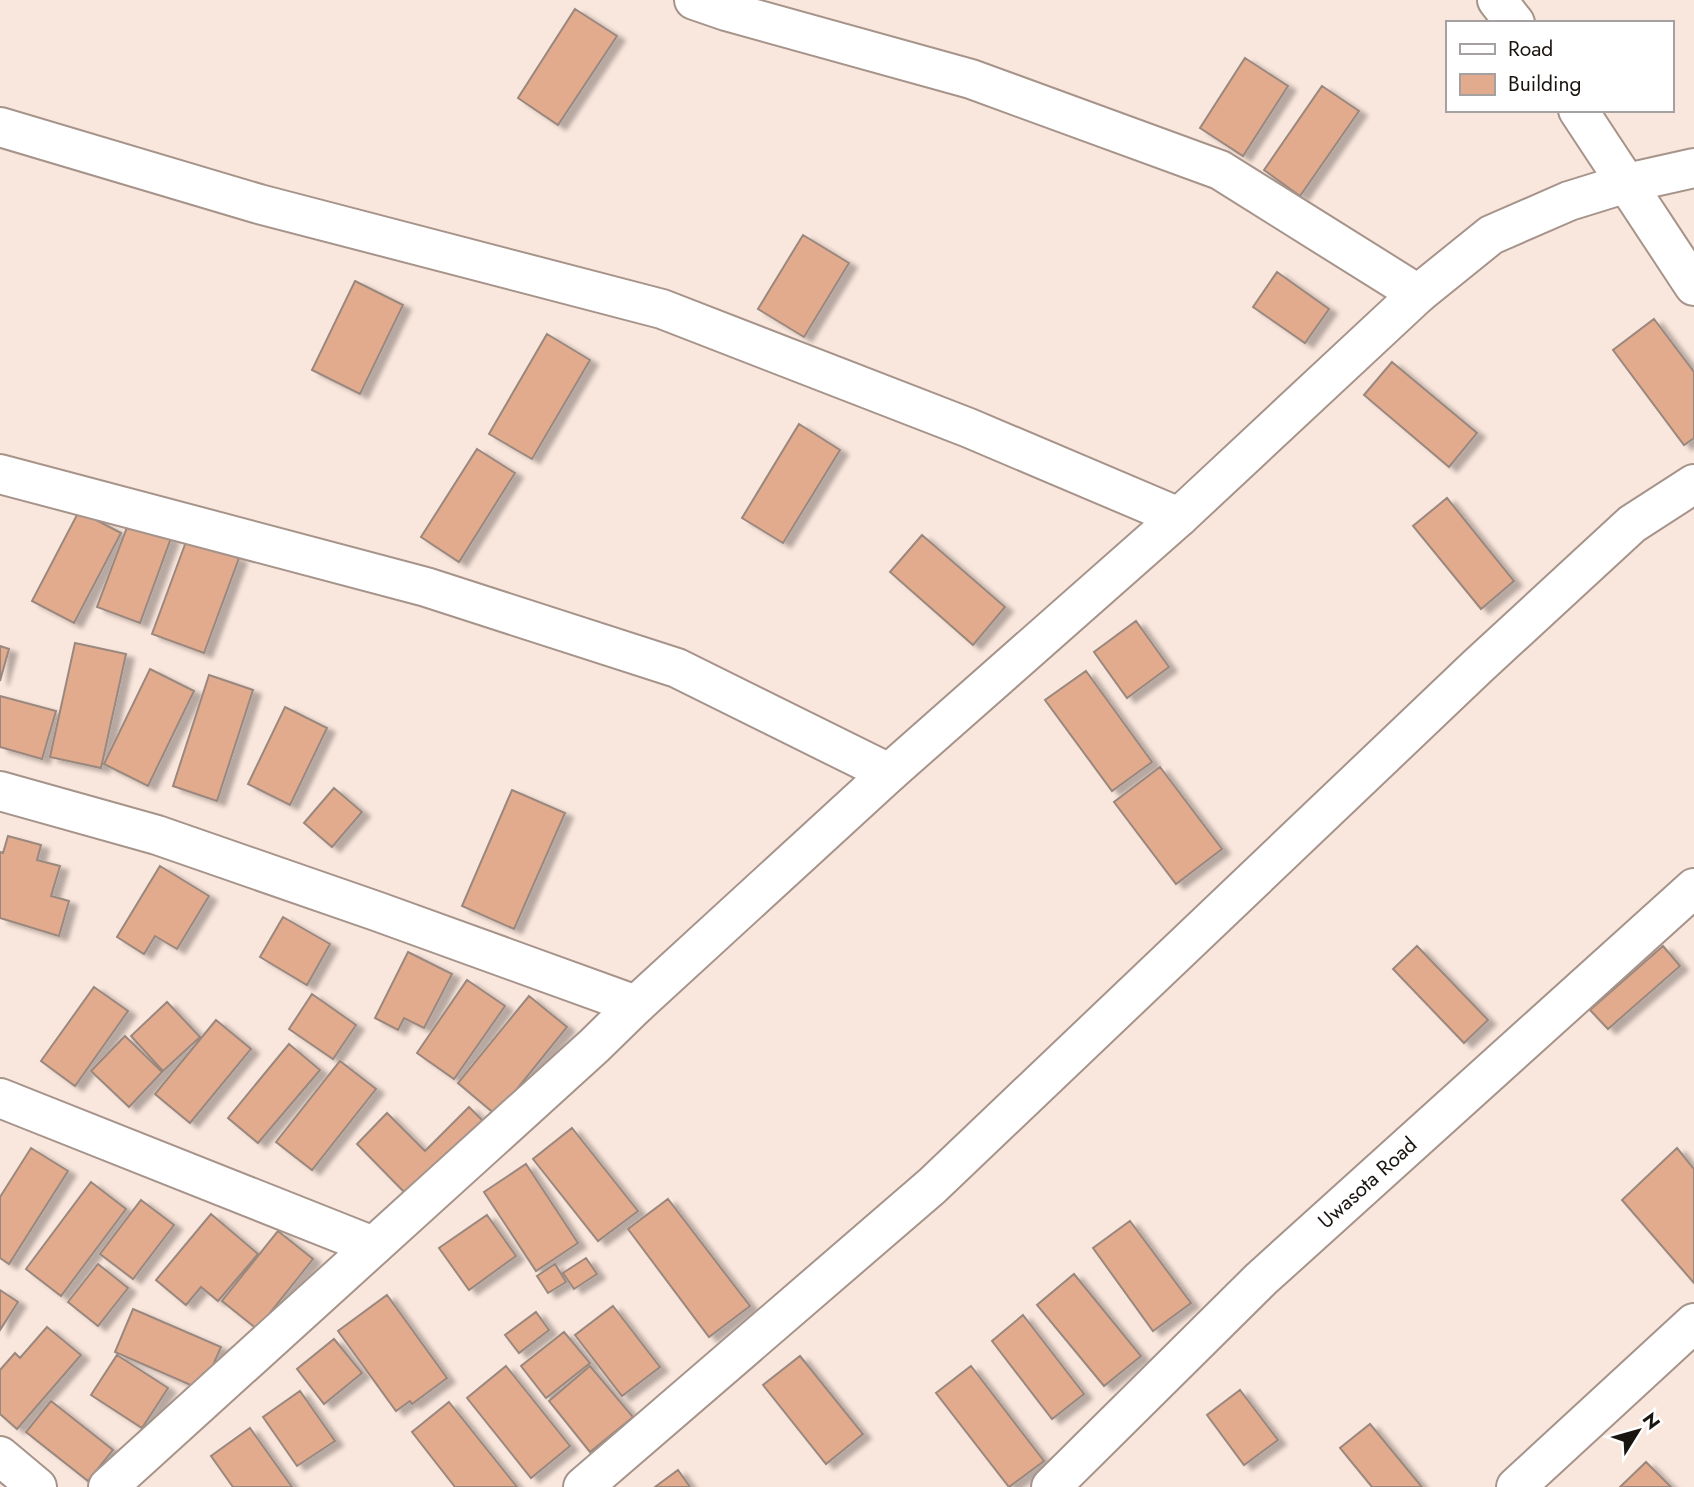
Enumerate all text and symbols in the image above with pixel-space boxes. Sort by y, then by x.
legend [1446,21,1673,112]
text: Road [1508,34,1553,64]
text: Building [1508,69,1581,99]
street label: Uwasota Road [1311,1130,1424,1236]
north arrow [1603,1396,1673,1466]
text: N [1636,1407,1667,1435]

